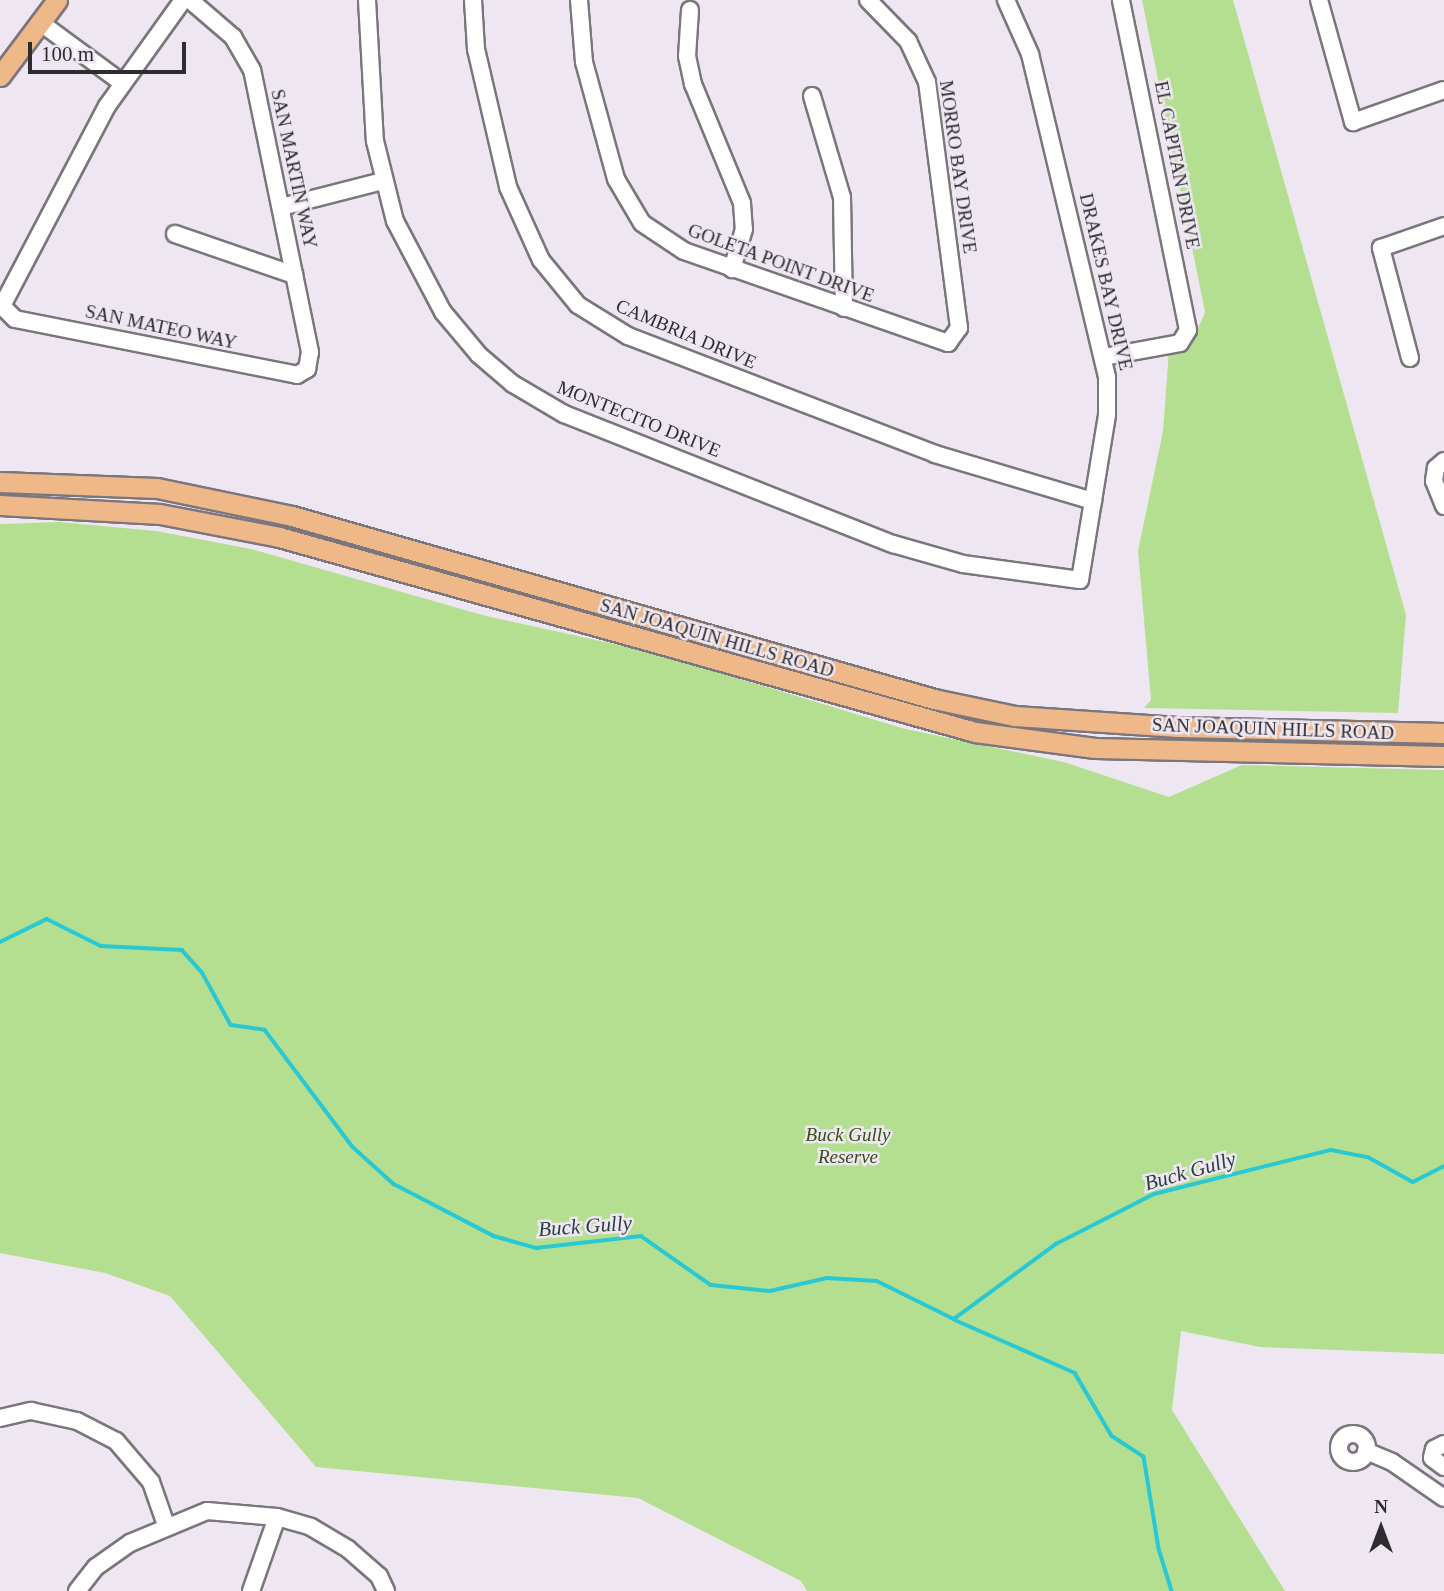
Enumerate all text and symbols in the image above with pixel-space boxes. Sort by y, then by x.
scale bar [32,28,189,72]
text: 100 m [41,42,94,66]
street label: MORRO BAY DRIVE [934,78,982,256]
street label: EL CAPITAN DRIVE [1149,79,1205,251]
street label: SAN MARTIN WAY [266,87,322,251]
street label: DRAKES BAY DRIVE [1074,191,1138,373]
street label: GOLETA POINT DRIVE [684,218,878,308]
street label: CAMBRIA DRIVE [612,294,760,374]
street label: SAN MATEO WAY [83,300,239,354]
street label: MONTECITO DRIVE [554,376,724,462]
street label: SAN JOAQUIN HILLS ROAD [597,594,837,682]
street label: SAN JOAQUIN HILLS ROAD [1152,713,1394,745]
park label: Buck Gully Reserve [806,1124,890,1168]
water label: Buck Gully [1141,1146,1239,1196]
water label: Buck Gully [537,1210,633,1242]
north arrow [1346,1493,1416,1563]
text: N [1374,1496,1388,1517]

